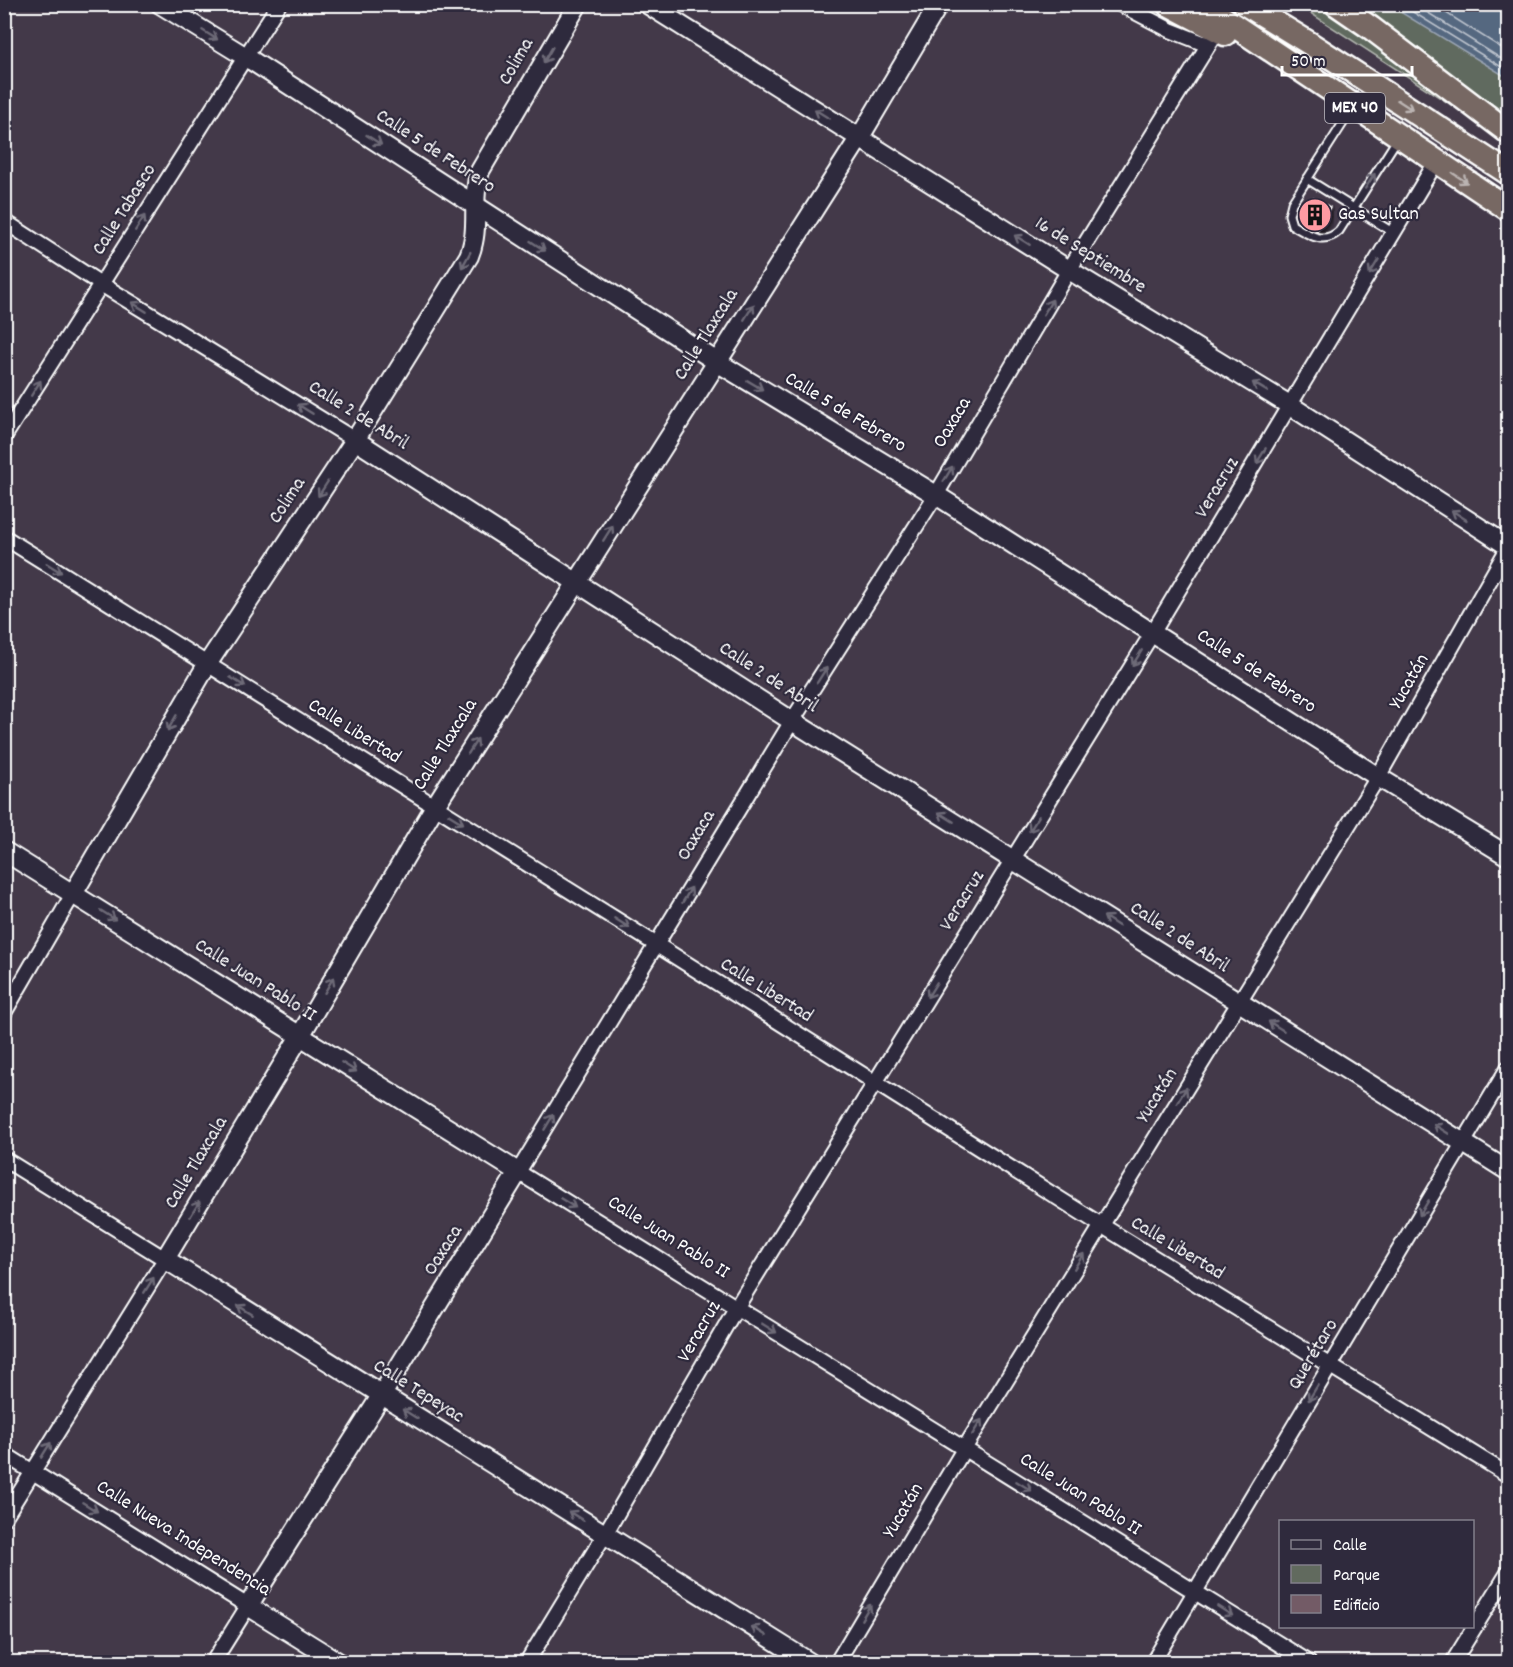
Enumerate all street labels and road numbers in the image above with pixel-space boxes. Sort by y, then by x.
street label: Colima [492,33,542,91]
road number: MEX 40 [1325,93,1385,123]
street label: Calle 5 de Febrero [370,103,500,201]
street label: Calle Tabasco [86,159,164,261]
street label: 16 de Septiembre [1029,211,1151,302]
street label: Calle Tlaxcala [668,283,747,386]
street label: Calle 5 de Febrero [779,366,911,461]
street label: Calle 2 de Abril [302,374,414,458]
street label: Oaxaca [927,392,980,454]
street label: Veracruz [1189,452,1247,524]
street label: Colima [263,472,314,530]
street label: Calle 5 de Febrero [1191,623,1321,721]
street label: Calle 2 de Abril [713,635,823,721]
street label: Yucatán [1383,649,1437,715]
street label: Calle Libertad [302,692,406,772]
street label: Calle Tlaxcala [407,693,486,796]
street label: Oaxaca [671,805,724,867]
street label: Veracruz [933,865,993,937]
street label: Calle 2 de Abril [1124,895,1234,981]
street label: Calle Juan Pablo II [189,932,321,1030]
street label: Calle Libertad [714,951,818,1031]
street label: Yucatán [1130,1063,1186,1129]
street label: Calle Tlaxcala [158,1111,236,1214]
street label: Calle Juan Pablo II [602,1189,734,1287]
street label: Calle Libertad [1125,1210,1229,1288]
street label: Oaxaca [418,1220,471,1282]
street label: Veracruz [671,1296,729,1368]
street label: Querétaro [1282,1314,1346,1396]
street label: Calle Tepeyac [367,1353,469,1431]
street label: Calle Juan Pablo II [1014,1446,1146,1544]
street label: Calle Nueva Independencia [90,1474,276,1604]
street label: Yucatán [877,1478,931,1544]

